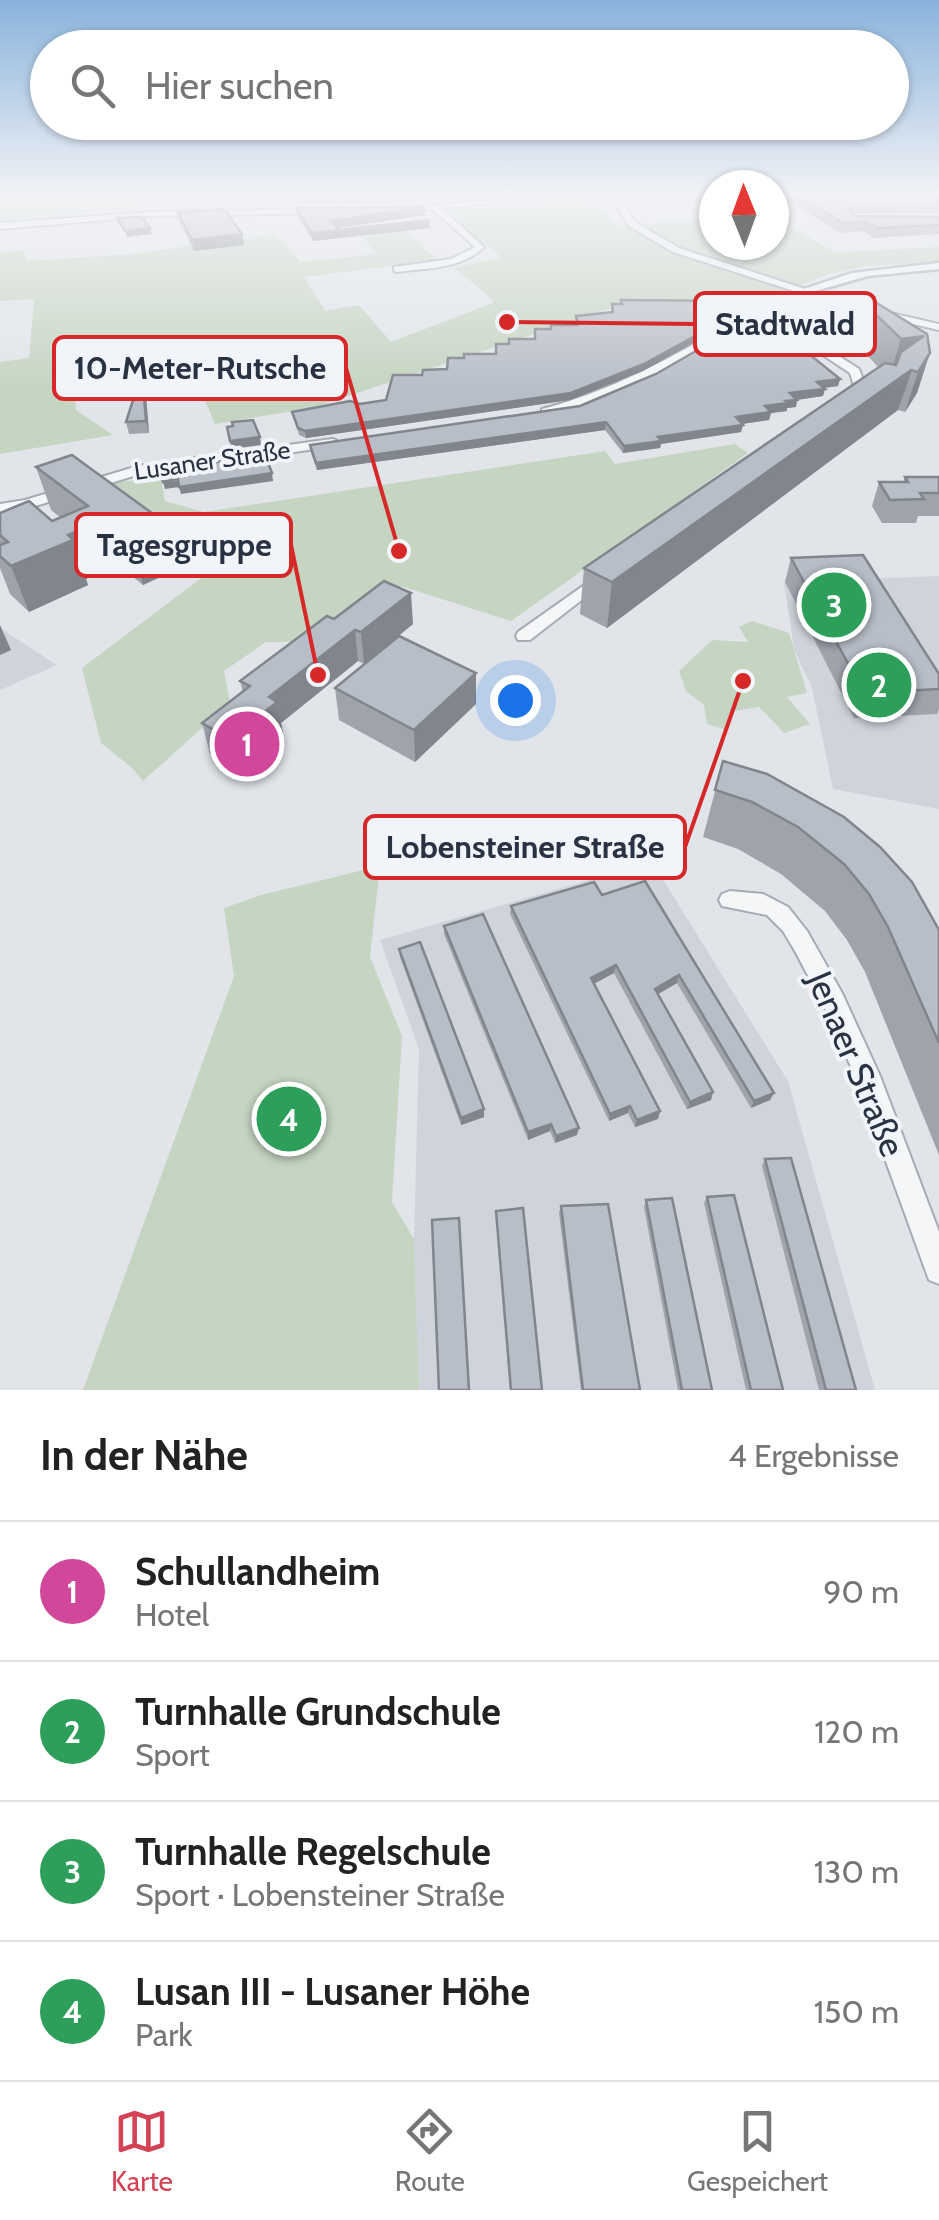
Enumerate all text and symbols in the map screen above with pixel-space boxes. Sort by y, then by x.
search box [30,30,909,140]
icon: search [65,58,120,113]
text: Hier suchen [145,62,334,109]
north arrow [699,170,789,260]
callout: Stadtwald [695,293,875,355]
text: Stadtwald [715,304,855,343]
callout: 10-Meter-Rutsche [54,337,346,399]
text: 10-Meter-Rutsche [74,348,326,387]
street label: Lusaner Straße [132,434,292,486]
callout: Tagesgruppe [76,514,291,576]
text: Tagesgruppe [96,525,272,564]
pin: 3 [802,568,866,642]
pin: 2 [846,648,912,722]
your location [490,675,541,726]
pin: 1 [214,706,280,782]
callout: Lobensteiner Straße [365,816,685,878]
text: Lobensteiner Straße [385,827,665,866]
street label: Jenaer Straße [798,964,915,1163]
pin: 4 [256,1082,322,1156]
text: In der Nähe [40,1429,248,1481]
text: 4 Ergebnisse [728,1436,899,1475]
text: Schullandheim [135,1548,380,1595]
text: 1 [67,1572,78,1611]
text: 90 m [823,1572,899,1611]
text: Hotel [135,1595,209,1634]
text: Turnhalle Grundschule [135,1688,501,1735]
text: 2 [64,1712,81,1751]
text: 120 m [814,1712,899,1751]
text: Sport [135,1735,210,1774]
text: Turnhalle Regelschule [135,1828,491,1875]
text: 3 [64,1852,81,1891]
text: 130 m [814,1852,899,1891]
text: Sport · Lobensteiner Straße [135,1875,505,1914]
text: Lusan III - Lusaner Höhe [135,1968,530,2015]
text: 4 [63,1992,82,2031]
text: 150 m [814,1992,899,2031]
text: Park [135,2015,193,2054]
tab: Karte [111,2104,173,2198]
tab: Route [395,2104,465,2198]
tab: Gespeichert [687,2104,828,2198]

